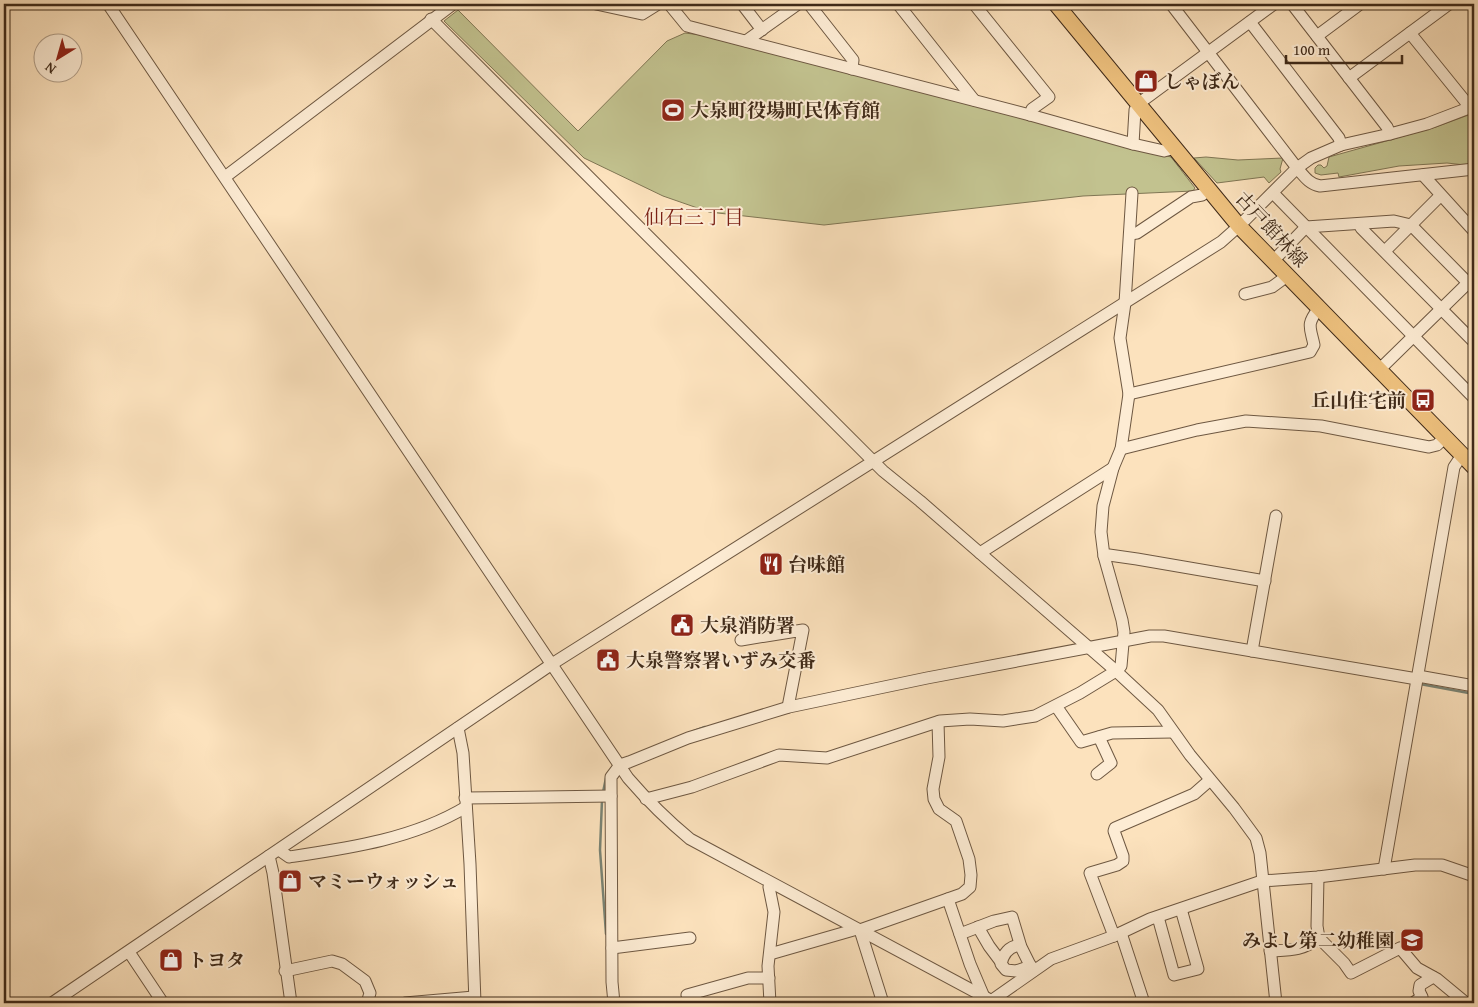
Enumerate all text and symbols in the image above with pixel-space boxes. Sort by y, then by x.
north arrow [32,32,82,82]
scale bar [1286,32,1402,64]
text: 100 m [1293,39,1331,60]
text: N [40,57,60,79]
place label: しゃぼん [1164,67,1240,95]
shop icon: しゃぼん [1133,68,1159,94]
place label: 大泉町役場町民体育館 [690,96,880,124]
sports icon: 大泉町役場町民体育館 [660,97,686,123]
street label: 古戸館林線 [1229,185,1315,273]
district label: 仙石三丁目 [644,202,744,231]
place label: 丘山住宅前 [1311,386,1406,414]
bus stop icon: 丘山住宅前 [1410,387,1436,413]
place label: 台味館 [788,550,845,578]
restaurant icon: 台味館 [758,551,784,577]
place label: 大泉消防署 [700,611,795,639]
public building icon: 大泉消防署 [669,612,695,638]
place label: 大泉警察署いずみ交番 [626,646,816,674]
public building icon: 大泉警察署いずみ交番 [595,647,621,673]
place label: マミーウォッシュ [308,867,459,895]
shop icon: マミーウォッシュ [277,868,303,894]
place label: みよし第二幼稚園 [1242,926,1394,954]
school or university icon: みよし第二幼稚園 [1399,927,1425,953]
place label: トヨタ [188,946,245,974]
shop icon: トヨタ [158,947,184,973]

